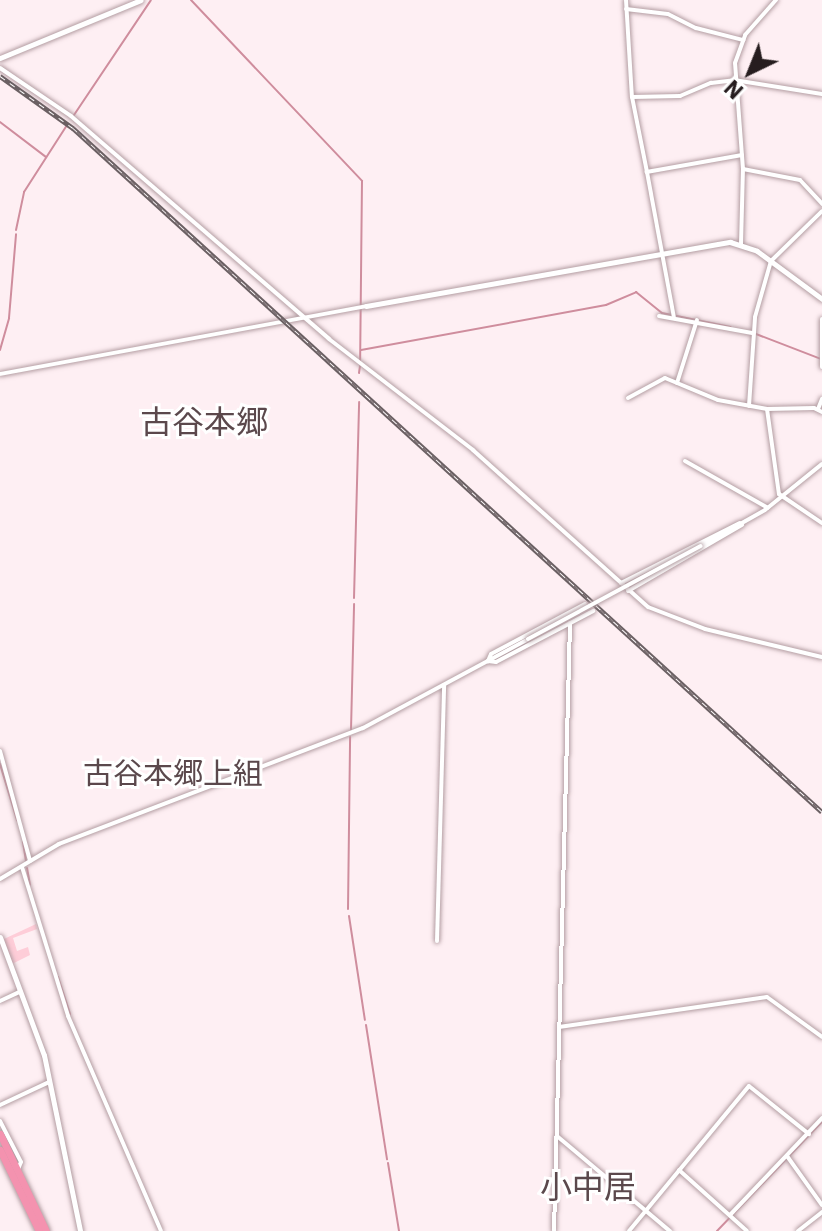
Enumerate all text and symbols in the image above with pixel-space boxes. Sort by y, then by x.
north arrow [710,32,790,112]
text: N [718,74,749,106]
district label: 古谷本郷 [140,402,268,440]
district label: 古谷本郷上組 [83,755,263,791]
district label: 小中居 [540,1167,636,1205]

